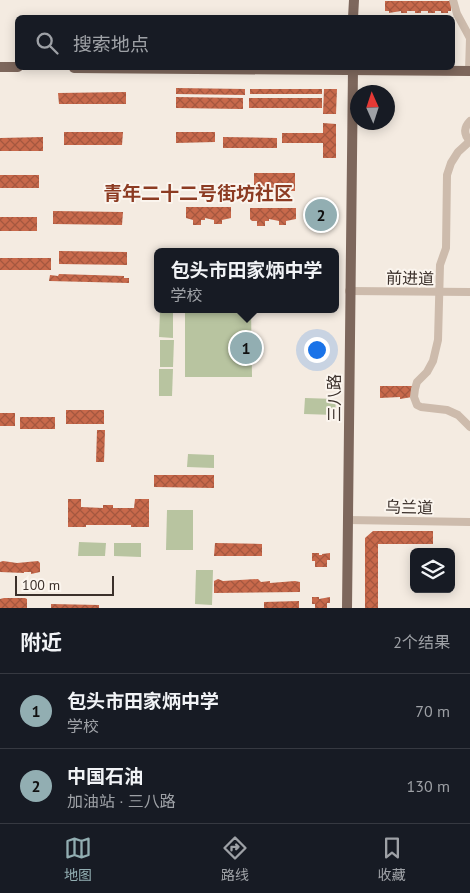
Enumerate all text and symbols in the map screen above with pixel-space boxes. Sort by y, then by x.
search box [15,15,455,70]
icon: search [33,29,61,57]
text: 搜索地点 [73,32,149,56]
north arrow [350,85,395,130]
district label: 青年二十二号街坊社区 [103,181,293,205]
pin: 2 [305,196,337,234]
popup [154,248,339,313]
text: 包头市田家炳中学 [170,258,323,282]
street label: 前进道 [386,268,434,288]
text: 学校 [170,285,203,305]
pin: 1 [230,329,262,367]
your location [304,337,330,363]
street label: 三八路 [324,374,344,422]
street label: 乌兰道 [385,497,433,517]
map controls [410,548,455,593]
button: layers [410,548,455,593]
scale bar [15,573,114,596]
text: 100 m [22,576,60,594]
text: 附近 [20,629,62,656]
text: 2个结果 [393,632,450,652]
text: 包头市田家炳中学 [67,689,219,713]
text: 1 [31,701,41,721]
text: 70 m [415,701,450,721]
text: 学校 [67,716,99,736]
text: 中国石油 [67,764,143,788]
text: 2 [31,776,41,796]
text: 130 m [407,776,450,796]
text: 加油站 · 三八路 [67,791,176,811]
tab: 地图 [64,834,92,884]
tab: 路线 [221,834,249,884]
tab: 收藏 [378,834,406,884]

